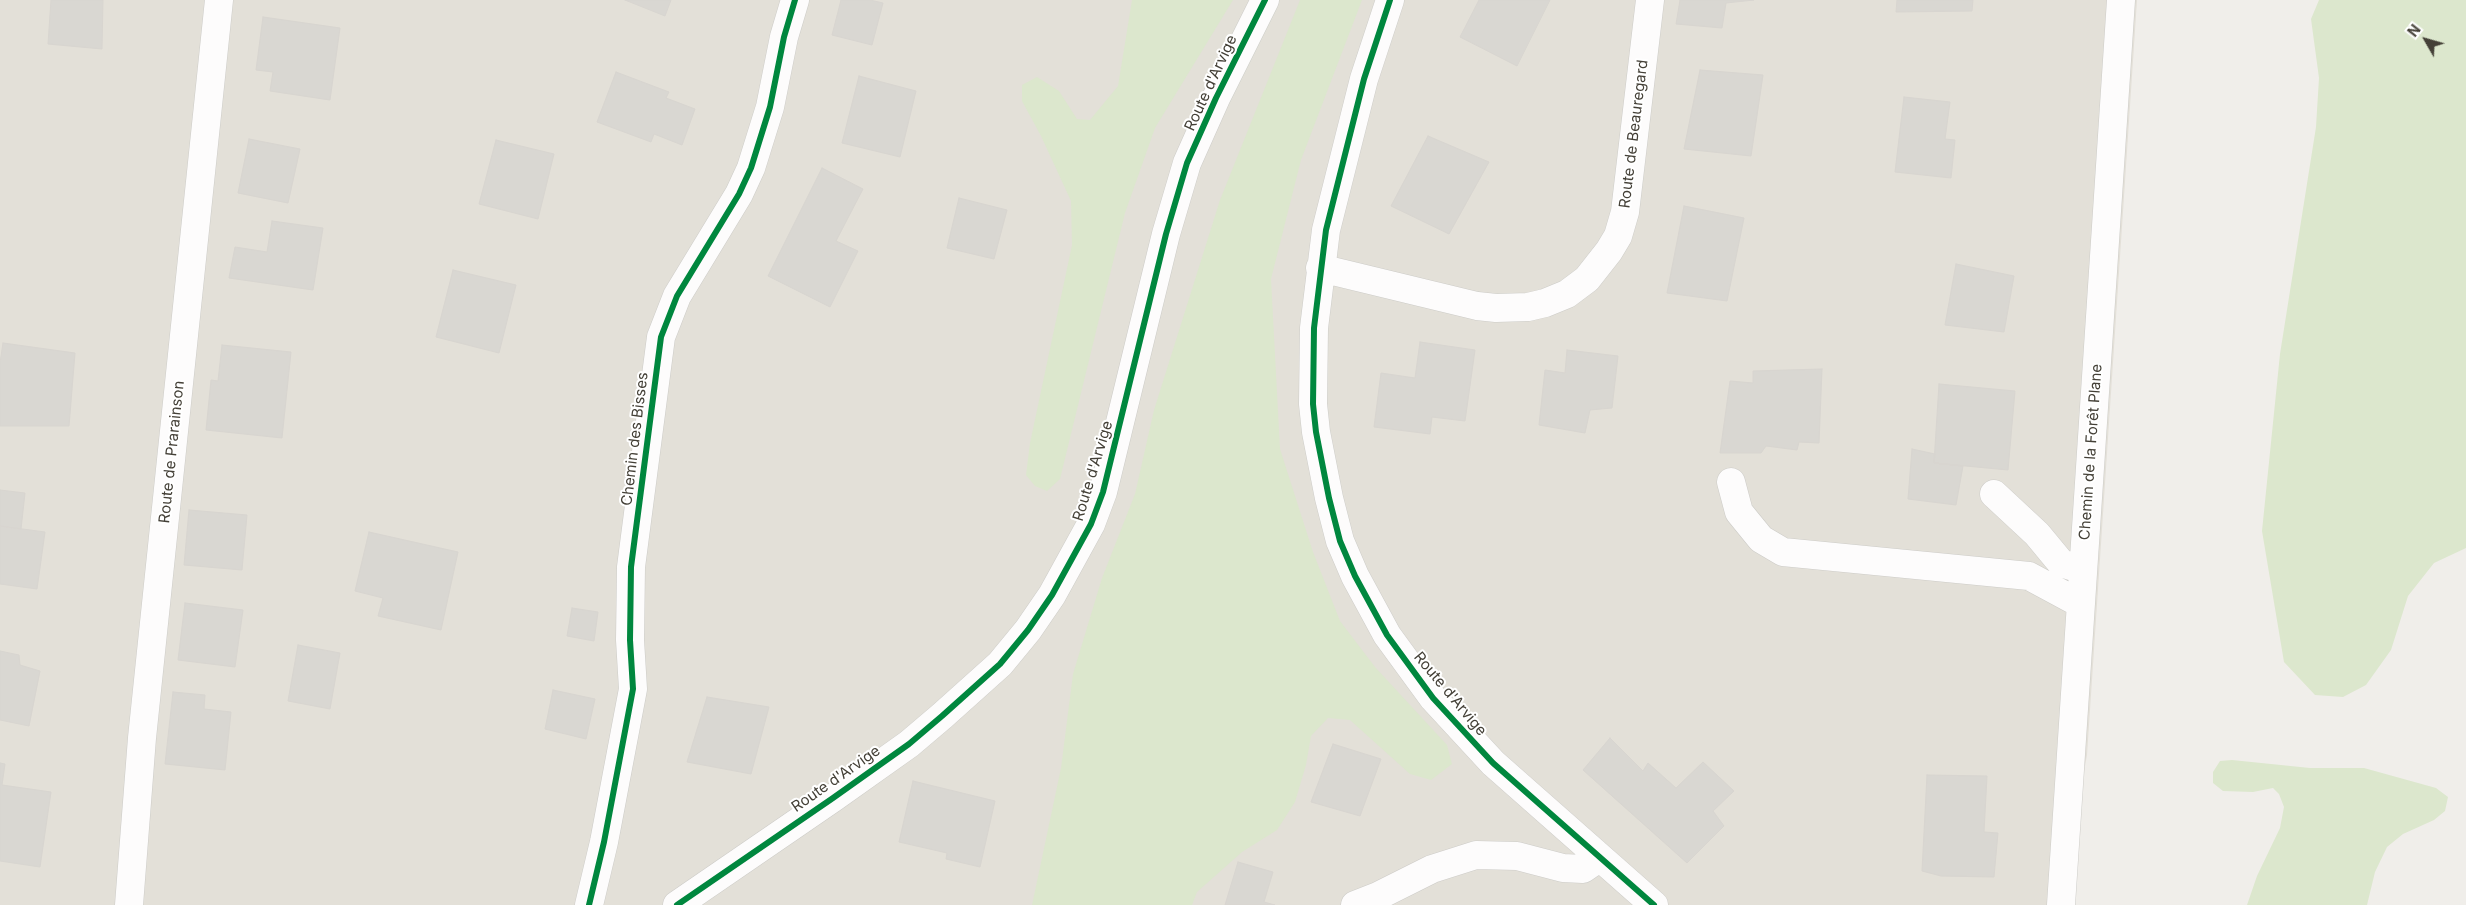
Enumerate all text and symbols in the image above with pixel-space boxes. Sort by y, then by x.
north arrow [2401,15,2451,65]
text: N [2404,21,2424,40]
street label: Route d'Arvige [1181,32,1241,134]
street label: Route de Beauregard [1616,59,1652,209]
street label: Chemin de la Forêt Plane [2076,363,2106,541]
street label: Chemin des Bisses [618,371,652,507]
street label: Route de Prarainson [156,380,188,524]
street label: Route d'Arvige [1069,419,1117,523]
street label: Route d'Arvige [1410,648,1490,740]
street label: Route d'Arvige [788,742,884,816]

